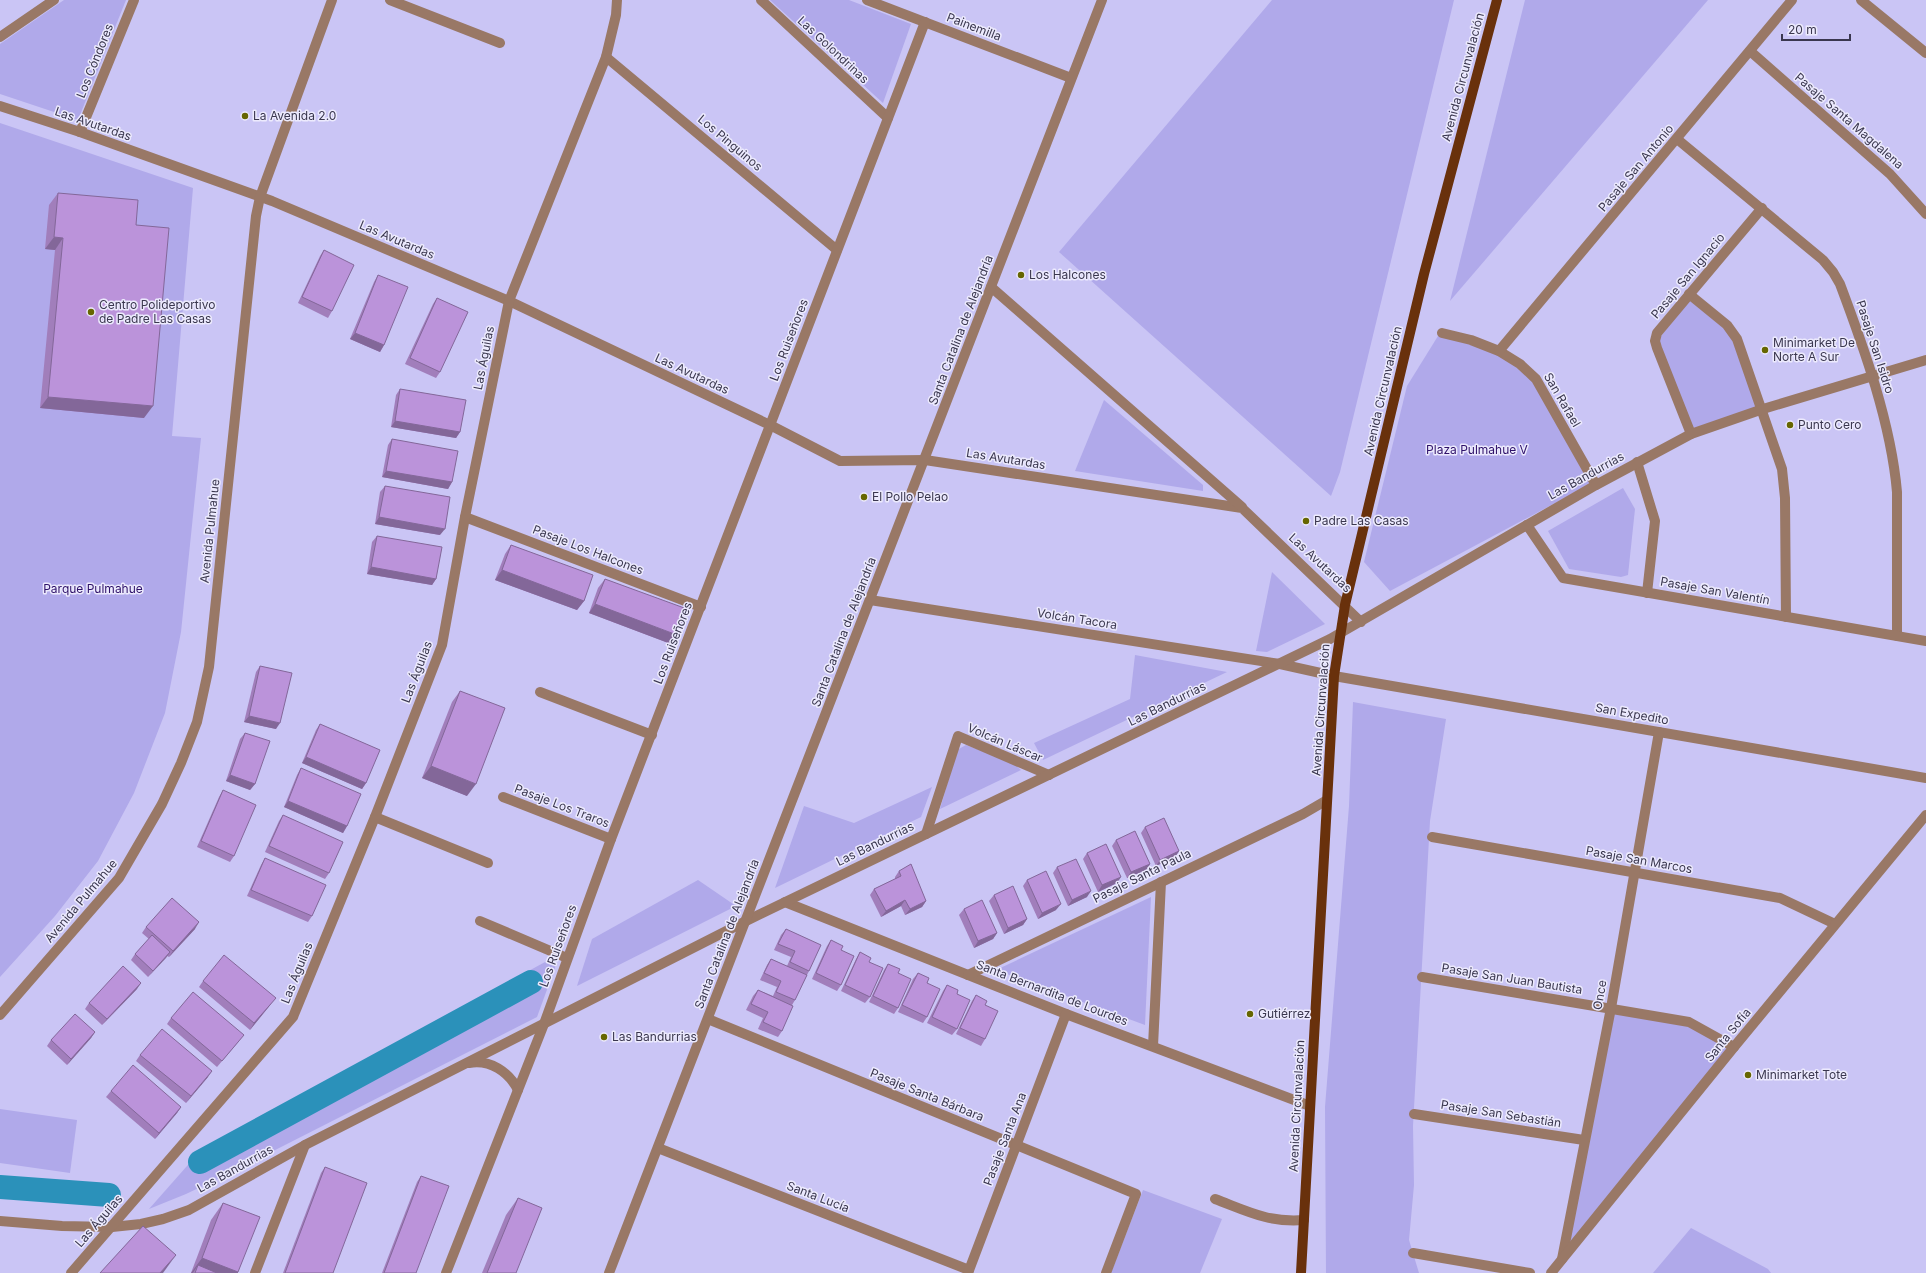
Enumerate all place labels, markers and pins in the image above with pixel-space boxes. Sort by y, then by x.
place label: La Avenida 2.0 [253,108,336,123]
marker: La Avenida 2.0 [240,111,250,121]
place label: Los Halcones [1029,267,1106,282]
marker: Los Halcones [1016,270,1026,280]
place label: Centro Polideportivo de Padre Las Casas [99,297,215,326]
marker: Centro Polideportivo de Padre Las Casas [86,307,96,317]
place label: Minimarket De Norte A Sur [1773,335,1855,364]
marker: Minimarket De Norte A Sur [1760,345,1770,355]
place label: Punto Cero [1798,417,1862,432]
marker: Punto Cero [1785,420,1795,430]
place label: El Pollo Pelao [872,489,948,504]
marker: El Pollo Pelao [859,492,869,502]
place label: Padre Las Casas [1314,513,1409,528]
marker: Padre Las Casas [1301,516,1311,526]
place label: Gutiérrez [1258,1006,1310,1021]
marker: Gutiérrez [1245,1009,1255,1019]
place label: Las Bandurrias [612,1029,697,1044]
marker: Las Bandurrias [599,1032,609,1042]
place label: Minimarket Tote [1756,1067,1847,1082]
marker: Minimarket Tote [1743,1070,1753,1080]

